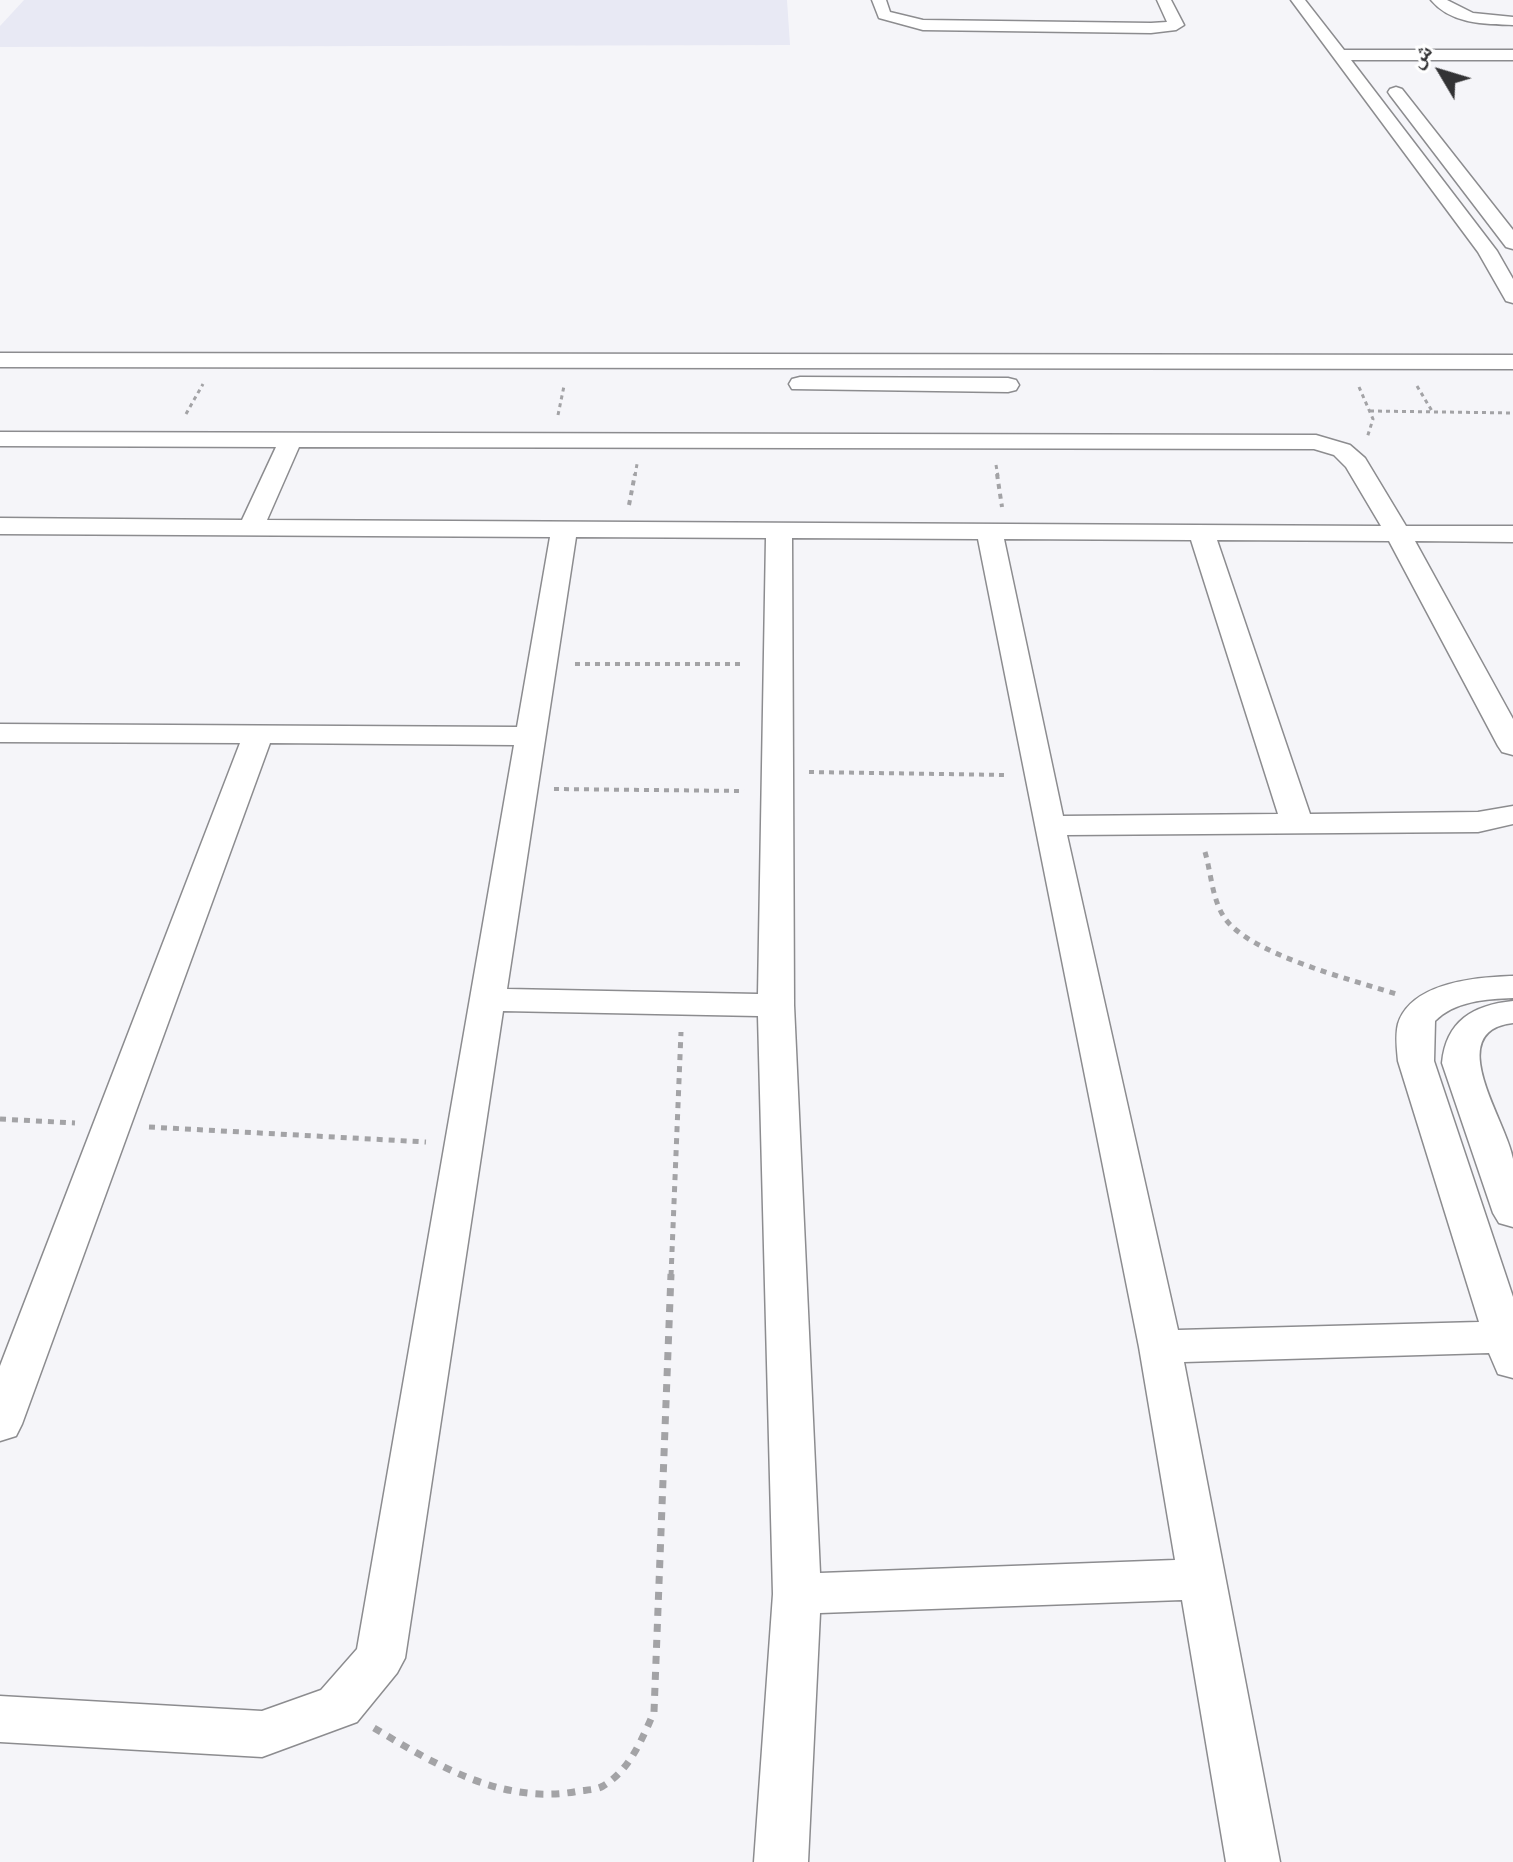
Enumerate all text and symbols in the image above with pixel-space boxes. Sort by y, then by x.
north arrow [1401,32,1481,112]
text: ش [1400,36,1444,78]

